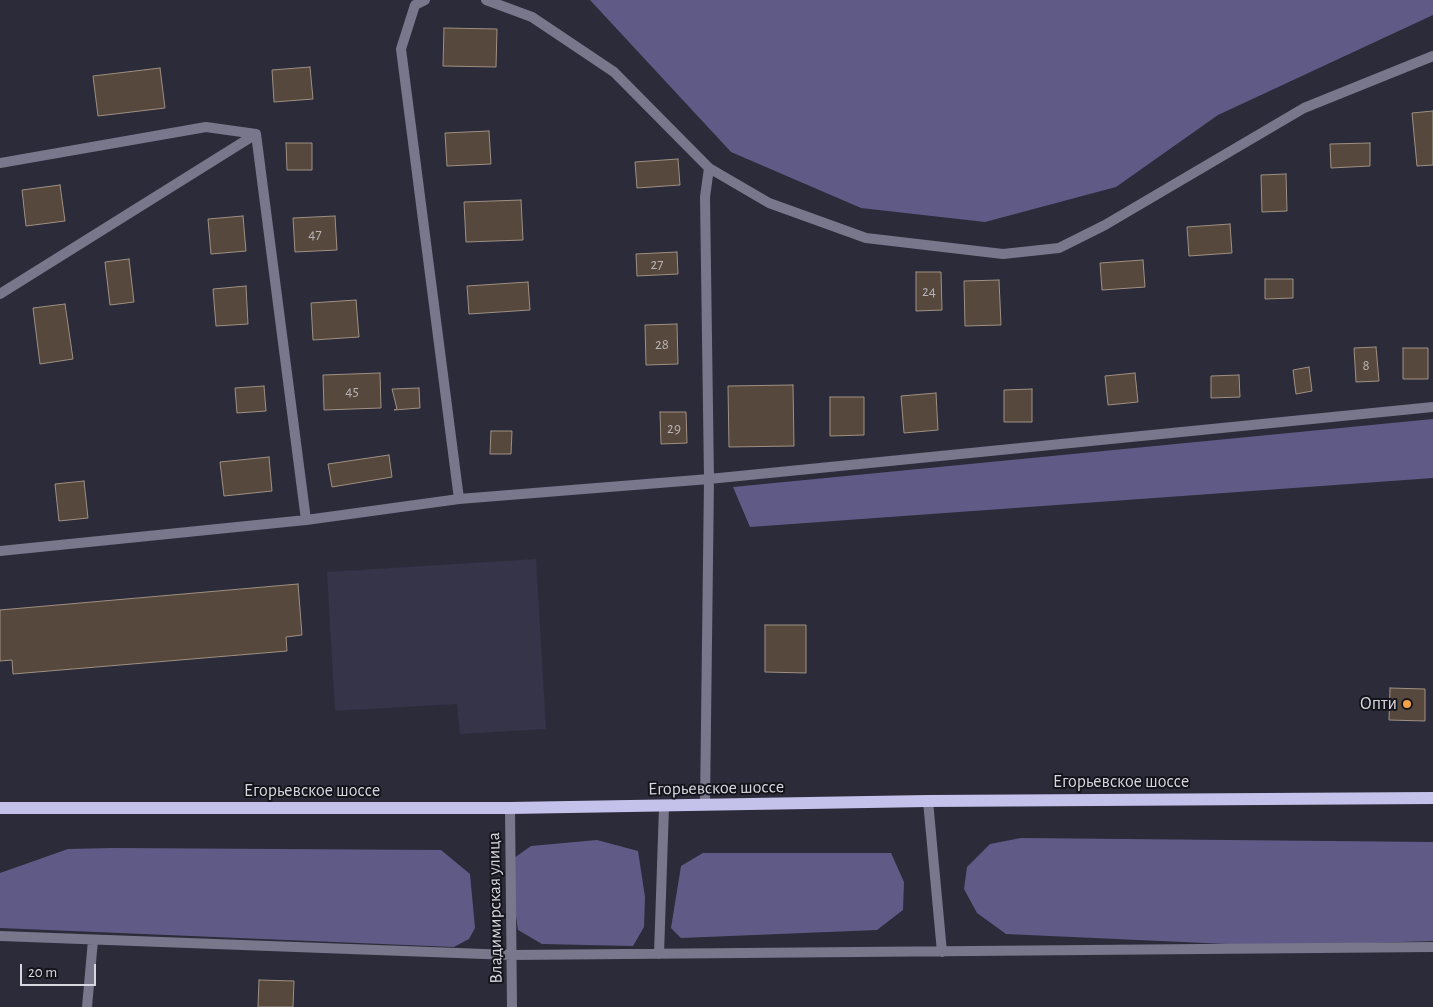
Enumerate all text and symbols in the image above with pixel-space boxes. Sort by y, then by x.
house number: 47 [308,225,322,243]
house number: 27 [650,255,664,273]
house number: 24 [922,282,936,300]
house number: 28 [655,335,669,353]
house number: 8 [1362,356,1370,374]
house number: 45 [345,382,359,400]
house number: 29 [667,419,681,437]
place label: Опти [1360,693,1397,715]
marker: Опти [1401,698,1413,710]
street label: Егорьевское шоссе [1053,771,1189,793]
street label: Егорьевское шоссе [648,776,784,800]
street label: Егорьевское шоссе [244,780,380,802]
street label: Владимирская улица [483,832,507,984]
scale bar [22,954,99,986]
text: 20 m [28,965,57,980]

